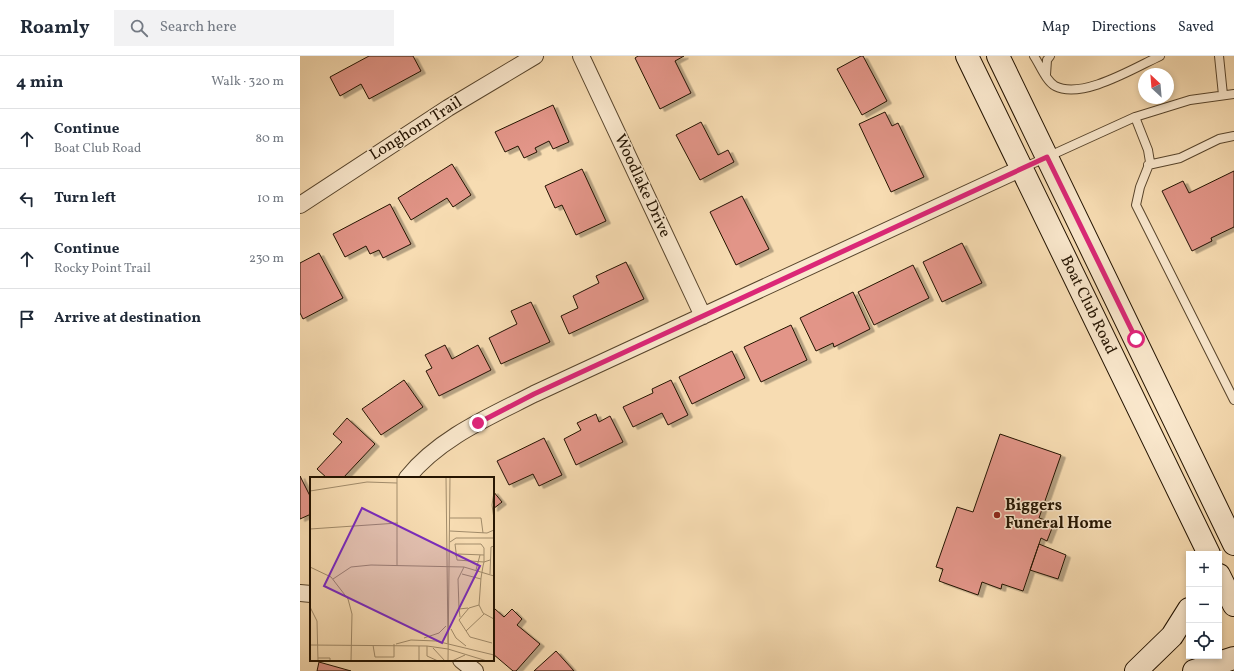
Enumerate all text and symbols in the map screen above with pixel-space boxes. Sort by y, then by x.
search box [114,10,394,46]
text: Roamly [20,15,90,41]
icon: search [128,17,150,39]
text: Search here [160,17,237,38]
text: Map [1042,18,1070,37]
text: Directions [1092,18,1156,37]
text: Saved [1178,18,1214,37]
north arrow [1138,68,1174,104]
text: 4 min [16,71,63,94]
text: Walk · 320 m [211,73,284,91]
street label: Longhorn Trail [366,92,467,166]
text: Continue [54,119,119,140]
icon: ahead [16,128,38,150]
text: 80 m [255,130,284,148]
street label: Woodlake Drive [608,131,676,241]
text: Boat Club Road [54,140,141,158]
icon: left [16,188,38,210]
text: Turn left [54,188,116,209]
text: 10 m [257,190,284,208]
text: Continue [54,239,119,260]
icon: ahead [16,248,38,270]
text: 230 m [249,250,284,268]
street label: Boat Club Road [1055,252,1121,358]
text: Rocky Point Trail [54,260,151,278]
icon: arrive [16,308,38,330]
text: Arrive at destination [54,308,201,329]
route start [1127,330,1145,348]
route end [469,414,487,432]
inset map [310,477,494,661]
place label: Biggers Funeral Home [1005,495,1112,535]
marker: Biggers Funeral Home [992,510,1002,520]
map controls [1186,551,1222,659]
button: + [1186,551,1222,587]
button: − [1186,587,1222,623]
button: locate [1186,623,1222,659]

